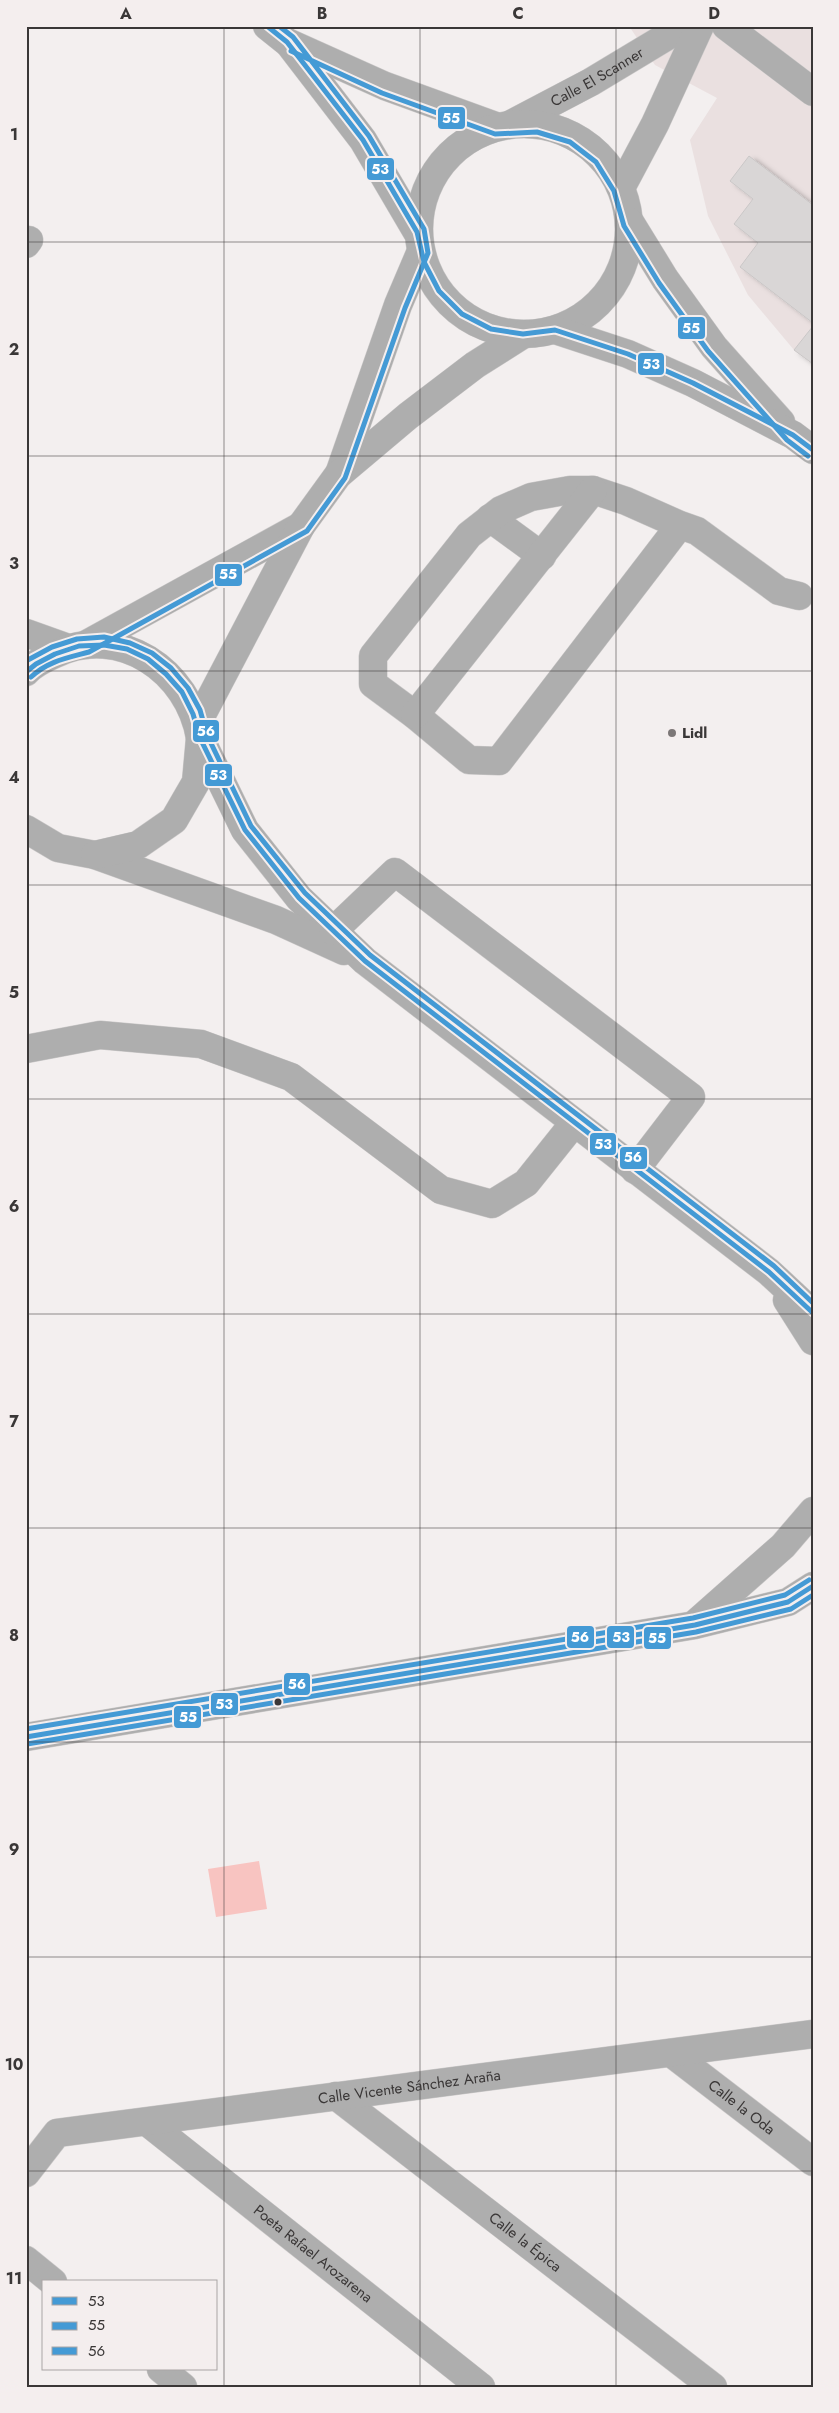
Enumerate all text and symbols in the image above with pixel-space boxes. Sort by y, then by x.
text: A [119,2,132,25]
text: B [317,2,327,25]
text: C [512,2,524,25]
text: D [708,2,720,25]
street label: Calle El Scanner [547,41,649,112]
line badge: 55 [437,106,466,130]
text: 55 [442,108,460,128]
text: 1 [10,123,18,146]
line badge: 53 [366,157,395,181]
text: 53 [371,159,389,179]
line badge: 55 [677,316,706,340]
text: 55 [682,318,700,338]
text: 2 [9,338,19,361]
line badge: 53 [637,352,665,376]
text: 53 [642,354,660,374]
text: 3 [9,552,19,575]
line badge: 55 [214,563,243,587]
text: 55 [219,564,237,584]
line badge: 56 [192,719,220,743]
text: 56 [197,721,215,741]
place label: Lidl [682,722,707,744]
marker: Lidl [666,727,678,739]
line badge: 53 [204,763,233,787]
text: 53 [209,765,227,785]
text: 4 [8,766,20,789]
text: 5 [9,981,19,1004]
line badge: 53 [589,1132,617,1156]
text: 53 [594,1134,612,1154]
line badge: 56 [619,1146,648,1170]
text: 56 [624,1147,642,1167]
text: 6 [9,1195,19,1218]
text: 7 [9,1410,19,1433]
text: 8 [9,1624,19,1647]
line badge: 56 [566,1625,595,1649]
line badge: 53 [606,1625,635,1649]
line badge: 55 [643,1626,672,1650]
text: 56 [571,1627,589,1647]
text: 53 [612,1627,630,1647]
text: 55 [648,1628,666,1648]
line badge: 56 [283,1672,311,1696]
text: 56 [288,1674,306,1694]
line badge: 53 [210,1692,239,1716]
text: 53 [215,1694,233,1714]
unlabelled marker [273,1697,283,1707]
line badge: 55 [173,1705,202,1729]
text: 55 [179,1707,197,1727]
text: 9 [9,1838,19,1861]
text: 10 [5,2053,23,2076]
street label: Calle Vicente Sánchez Araña [317,2064,502,2110]
street label: Calle la Oda [703,2074,780,2140]
street label: Poeta Rafael Arozarena [249,2200,377,2308]
street label: Calle la Épica [484,2207,566,2277]
text: 11 [6,2267,22,2290]
legend [42,2280,218,2370]
text: 53 [88,2290,105,2312]
text: 55 [88,2314,105,2336]
text: 56 [88,2340,105,2362]

